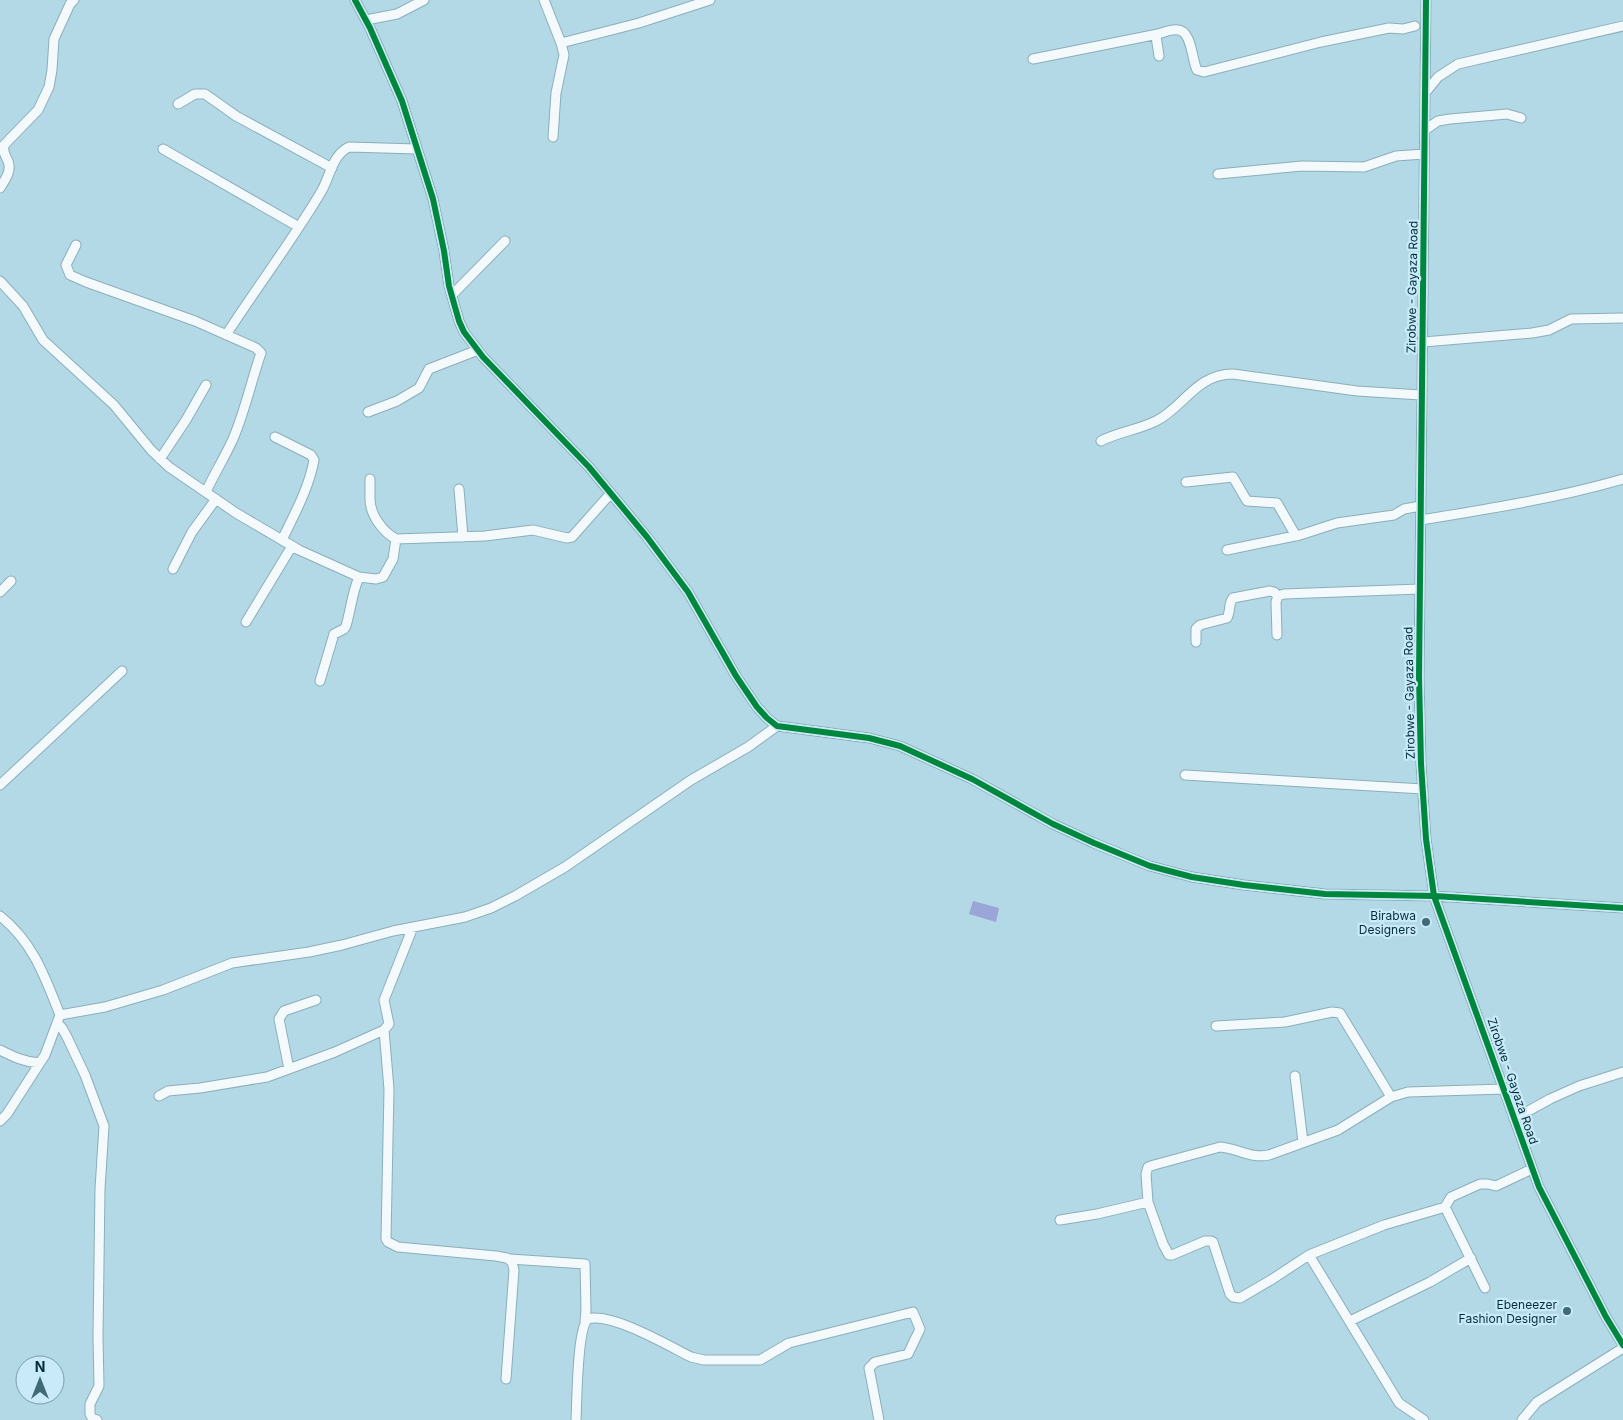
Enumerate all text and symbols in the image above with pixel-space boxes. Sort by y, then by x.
street label: Zirobwe - Gayaza Road [1403,221,1421,353]
street label: Zirobwe - Gayaza Road [1400,627,1418,759]
place label: Birabwa Designers [1359,908,1416,937]
marker: Birabwa Designers [1420,916,1432,928]
street label: Zirobwe - Gayaza Road [1484,1016,1542,1146]
place label: Ebeneezer Fashion Designer [1459,1297,1557,1326]
marker: Ebeneezer Fashion Designer [1561,1305,1573,1317]
north arrow [15,1355,65,1405]
text: N [35,1358,45,1375]

